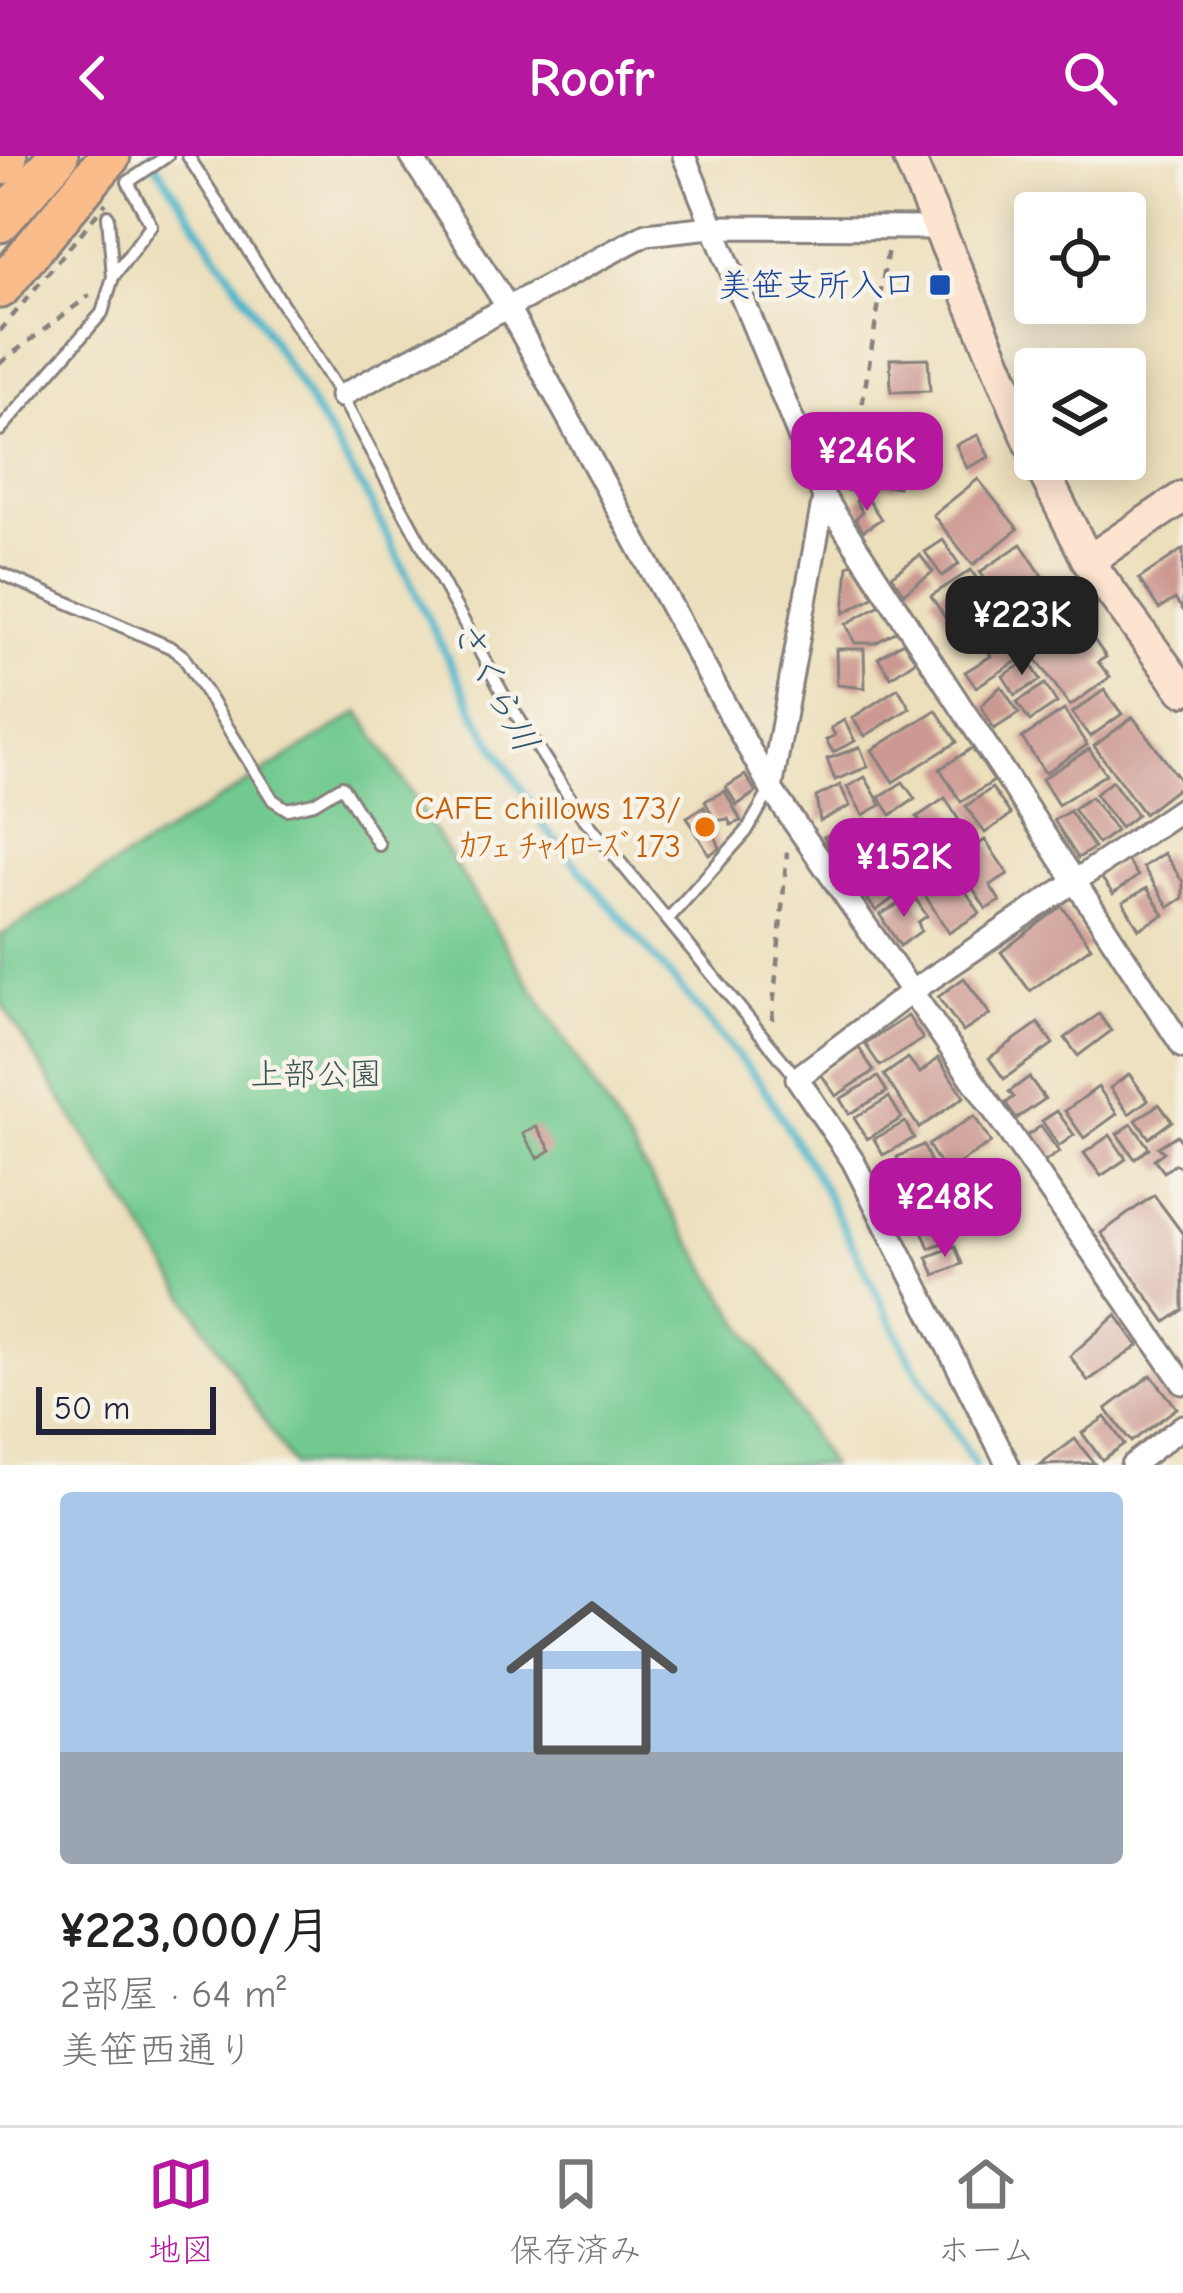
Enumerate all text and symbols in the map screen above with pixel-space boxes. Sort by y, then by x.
icon: back [60,45,126,111]
icon: search [1057,45,1123,111]
text: Roofr [528,47,655,110]
map controls [1014,192,1146,480]
button: locate [1014,192,1146,324]
place label: 美笹支所入口 [718,266,916,304]
marker: 美笹支所入口 [927,272,953,298]
button: layers [1014,348,1146,480]
pin: ¥246K [783,412,951,514]
text: ¥246K [818,428,916,473]
pin: ¥223K [938,576,1106,678]
text: ¥223K [972,592,1072,637]
water label: さくら川 [443,613,547,759]
place label: CAFE chillows 173/ ｶﾌｪ ﾁｬｲﾛｰｽﾞ173 [415,789,681,865]
marker: CAFE chillows 173/ ｶﾌｪ ﾁｬｲﾛｰｽﾞ173 [692,814,718,840]
pin: ¥152K [820,818,988,920]
text: ¥152K [856,834,952,879]
park label: 上部公園 [250,1055,382,1093]
pin: ¥248K [861,1158,1029,1260]
text: ¥248K [896,1174,994,1219]
scale bar [36,1381,216,1434]
text: 50 m [54,1389,130,1427]
icon: home [484,1570,700,1786]
text: ¥223,000/月 [60,1901,332,1960]
text: 2部屋 · 64 m² [60,1972,286,2017]
text: 美笹西通り [60,2028,255,2073]
tab: 地図 [148,2151,214,2271]
tab: 保存済み [510,2151,642,2271]
tab: ホーム [937,2151,1035,2271]

